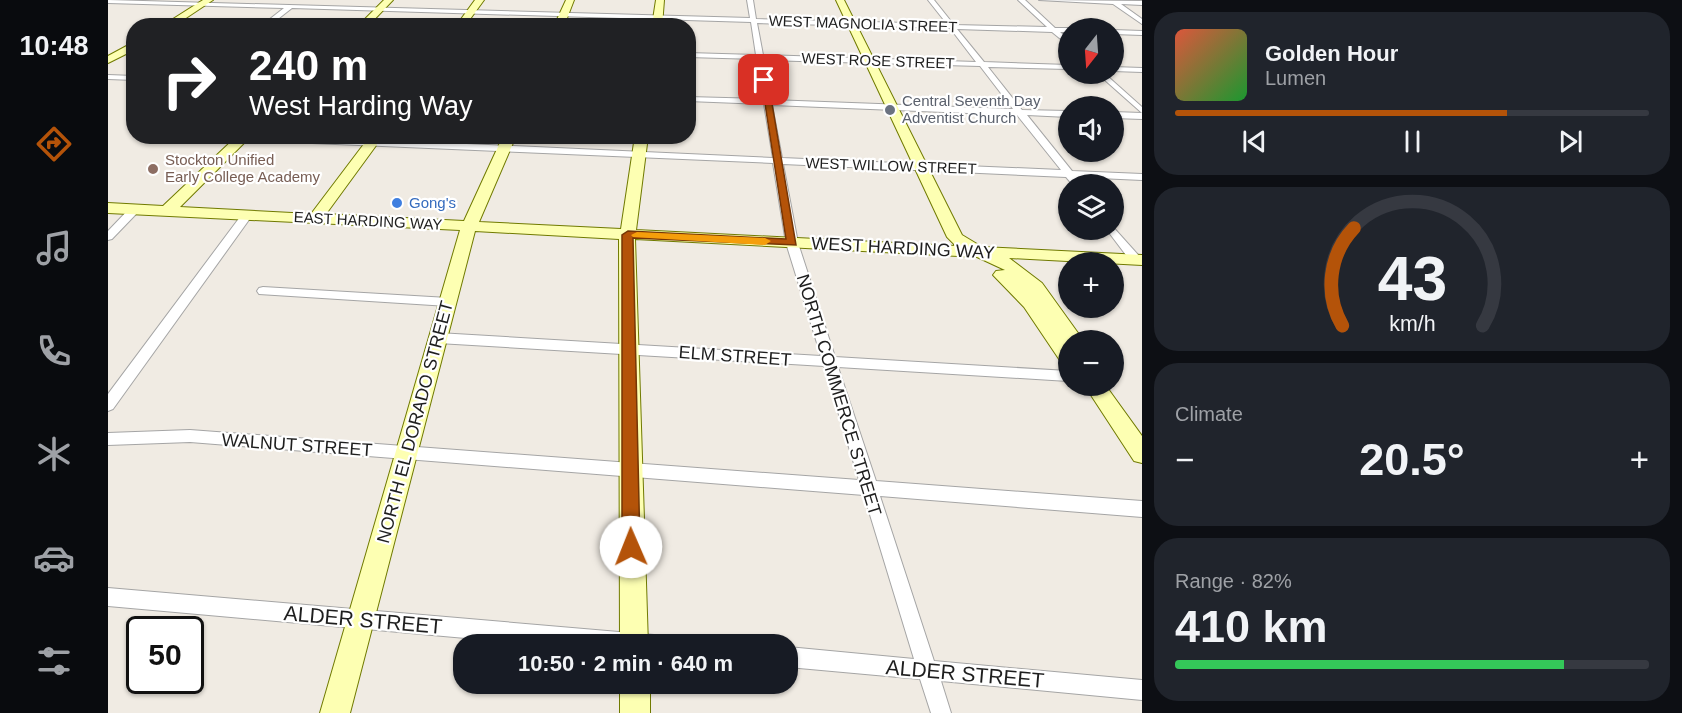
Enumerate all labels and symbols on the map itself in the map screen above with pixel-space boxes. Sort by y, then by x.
street label: WEST MAGNOLIA STREET [768,12,958,35]
north arrow [1058,18,1124,84]
street label: WEST ROSE STREET [801,49,955,72]
pin [738,54,789,105]
place label: Central Seventh Day Adventist Church [902,92,1041,126]
marker: Central Seventh Day Adventist Church [883,103,897,117]
place label: Stockton Unified Early College Academy [165,151,321,185]
street label: WEST WILLOW STREET [805,154,977,177]
marker: Stockton Unified Early College Academy [146,162,160,176]
place label: Gong's [409,194,456,211]
marker: Gong's [390,196,404,210]
street label: EAST HARDING WAY [293,208,443,233]
street label: WEST HARDING WAY [811,233,995,263]
street label: NORTH COMMERCE STREET [793,272,885,518]
street label: NORTH EL DORADO STREET [373,299,457,545]
street label: ELM STREET [678,342,792,370]
street label: WALNUT STREET [221,430,373,460]
position arrow [599,515,663,579]
street label: ALDER STREET [283,601,443,638]
speed limit sign: 50 [126,616,204,694]
street label: ALDER STREET [885,655,1045,692]

